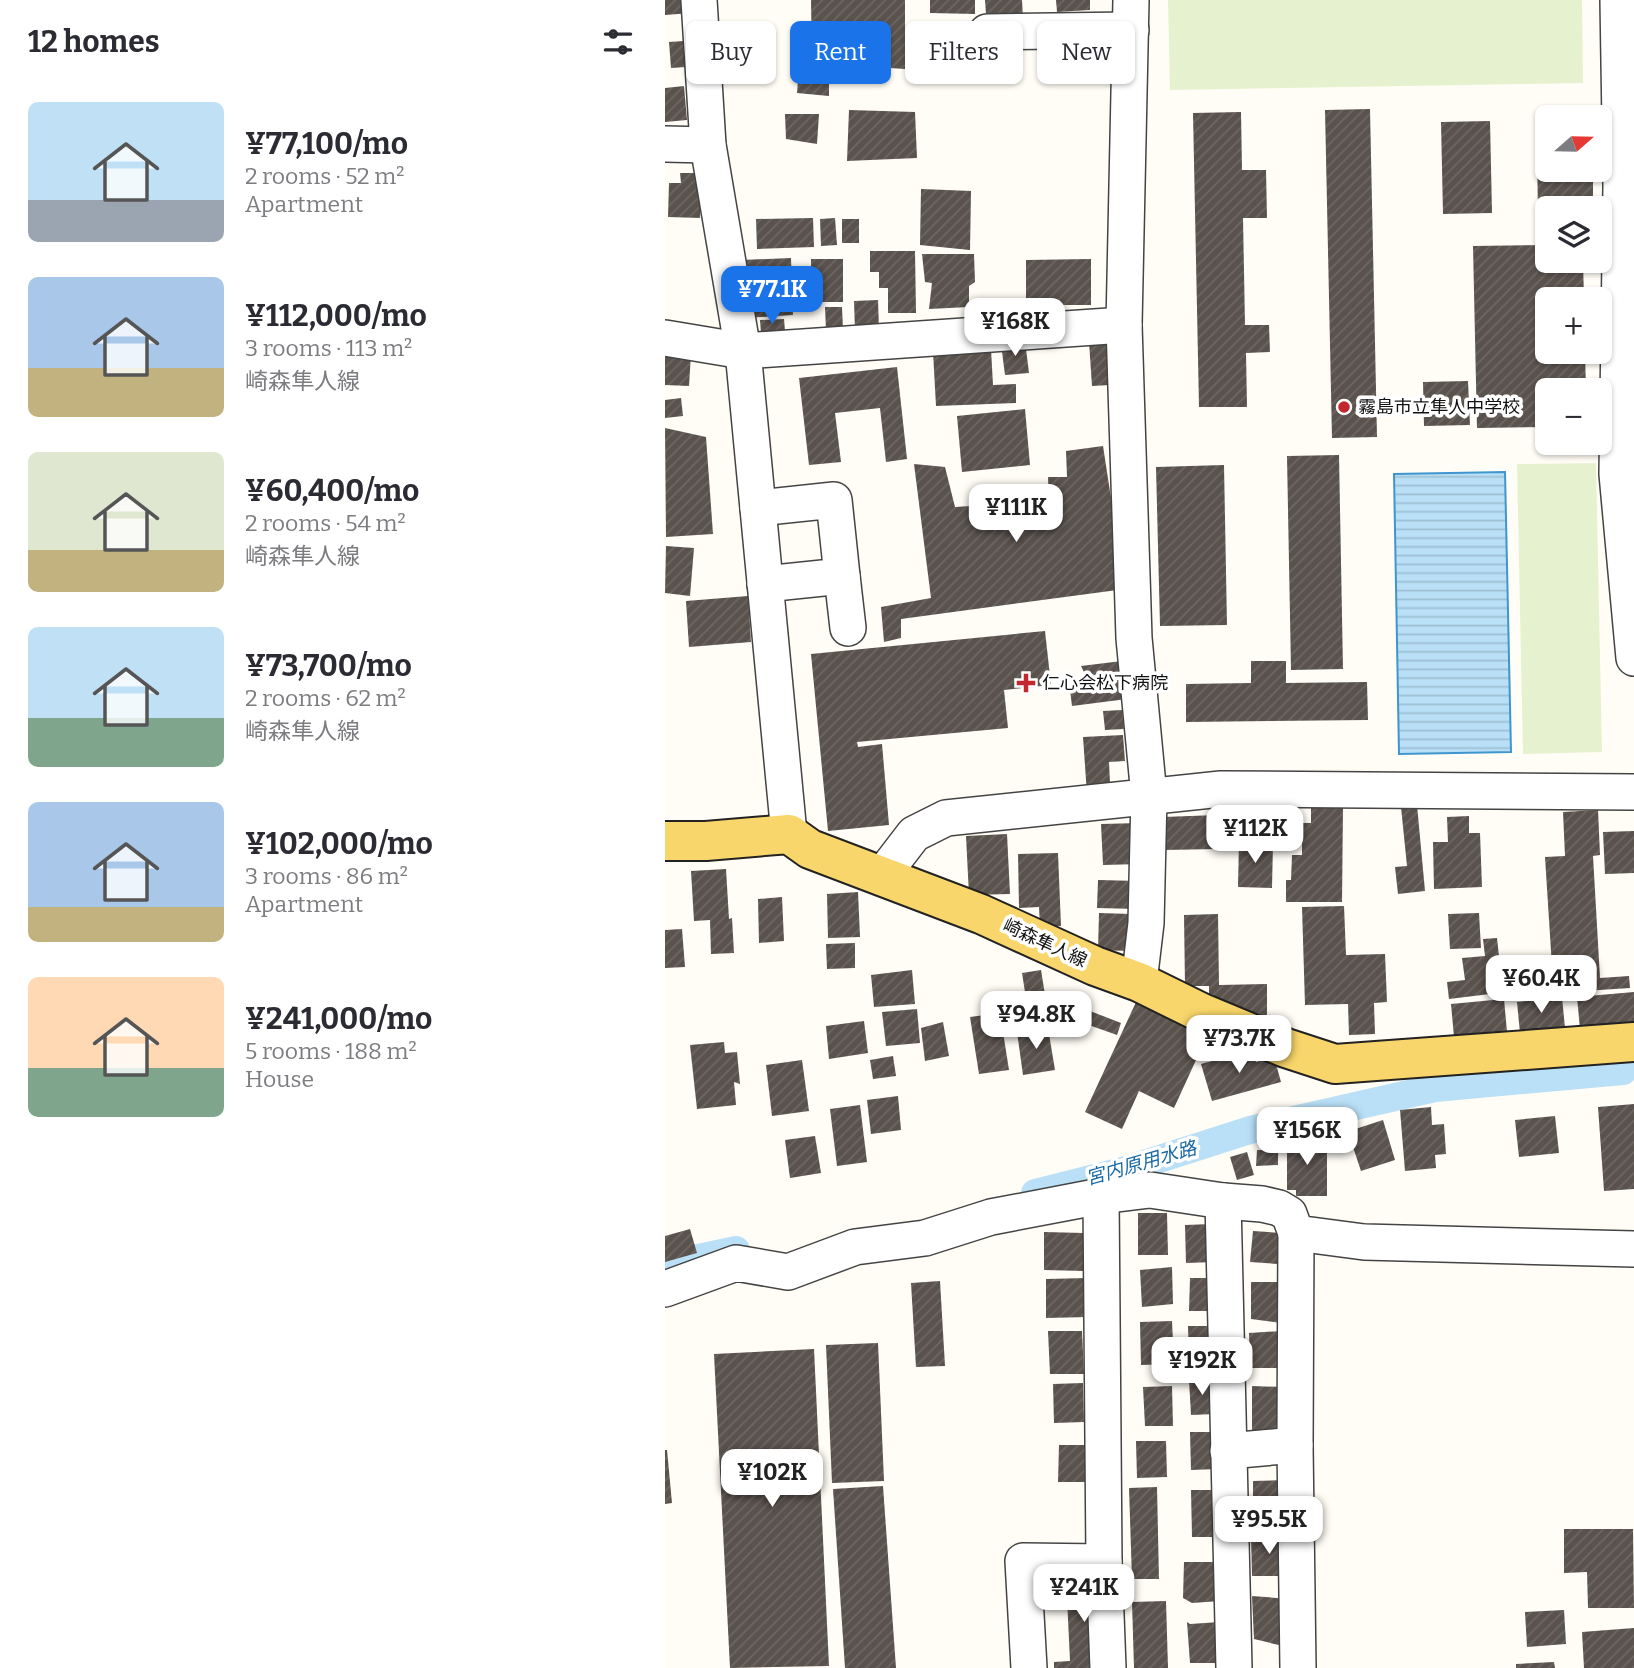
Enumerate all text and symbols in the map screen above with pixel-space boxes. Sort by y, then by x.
chip: Buy [686,21,776,84]
chip: Rent [790,21,891,84]
chip: Filters [905,21,1023,84]
chip: New [1037,21,1135,84]
icon: filters [599,23,637,61]
text: 12 homes [28,24,159,60]
north arrow [1535,105,1612,182]
map controls [1535,105,1612,455]
text: ¥77,100/mo [245,126,408,162]
icon: home [84,130,168,214]
text: 2 rooms · 52 m² [245,162,404,190]
text: Apartment [245,190,363,218]
button: layers [1535,196,1612,273]
pin: ¥77.1K [715,266,829,326]
text: ¥77.1K [737,275,807,303]
button: + [1535,287,1612,364]
text: ¥112,000/mo [245,298,427,334]
pin: ¥168K [966,298,1064,358]
icon: home [84,305,168,389]
text: ¥168K [980,307,1050,335]
text: 3 rooms · 113 m² [245,334,412,362]
text: 崎森隼人線 [245,367,360,395]
button: − [1535,378,1612,455]
place label: 霧島市立隼人中学校 [1358,396,1520,418]
marker: 霧島市立隼人中学校 [1336,399,1352,415]
text: ¥60,400/mo [245,473,419,509]
icon: home [84,480,168,564]
pin: ¥111K [967,484,1065,544]
text: ¥111K [985,493,1047,521]
text: 2 rooms · 54 m² [245,509,406,537]
text: 崎森隼人線 [245,542,360,570]
text: ¥73,700/mo [245,648,412,684]
icon: home [84,655,168,739]
place label: 仁心会松下病院 [1042,672,1168,694]
marker: 仁心会松下病院 [1016,673,1036,693]
text: 2 rooms · 62 m² [245,684,406,712]
text: 崎森隼人線 [245,717,360,745]
pin: ¥112K [1206,806,1304,865]
text: ¥112K [1222,814,1288,842]
text: ¥102,000/mo [245,826,433,862]
icon: home [84,830,168,914]
text: 3 rooms · 86 m² [245,862,408,890]
text: Apartment [245,890,363,918]
street label: 崎森隼人線 [1000,914,1090,972]
pin: ¥60.4K [1484,956,1598,1015]
text: ¥60.4K [1502,964,1580,992]
pin: ¥94.8K [979,992,1093,1051]
text: ¥94.8K [997,1000,1075,1028]
text: ¥241,000/mo [245,1001,432,1037]
icon: home [84,1005,168,1089]
pin: ¥73.7K [1182,1016,1296,1075]
text: ¥73.7K [1202,1024,1276,1052]
text: 5 rooms · 188 m² [245,1037,417,1065]
text: House [245,1065,314,1093]
pin: ¥156K [1258,1108,1356,1167]
text: ¥156K [1273,1116,1341,1144]
water label: 宮内原用水路 [1083,1136,1201,1190]
pin: ¥192K [1153,1338,1251,1397]
text: ¥192K [1168,1346,1236,1374]
pin: ¥102K [723,1450,821,1509]
text: ¥102K [737,1458,807,1486]
pin: ¥95.5K [1212,1496,1326,1556]
text: ¥95.5K [1231,1505,1307,1533]
pin: ¥241K [1035,1564,1133,1624]
text: ¥241K [1049,1573,1119,1601]

